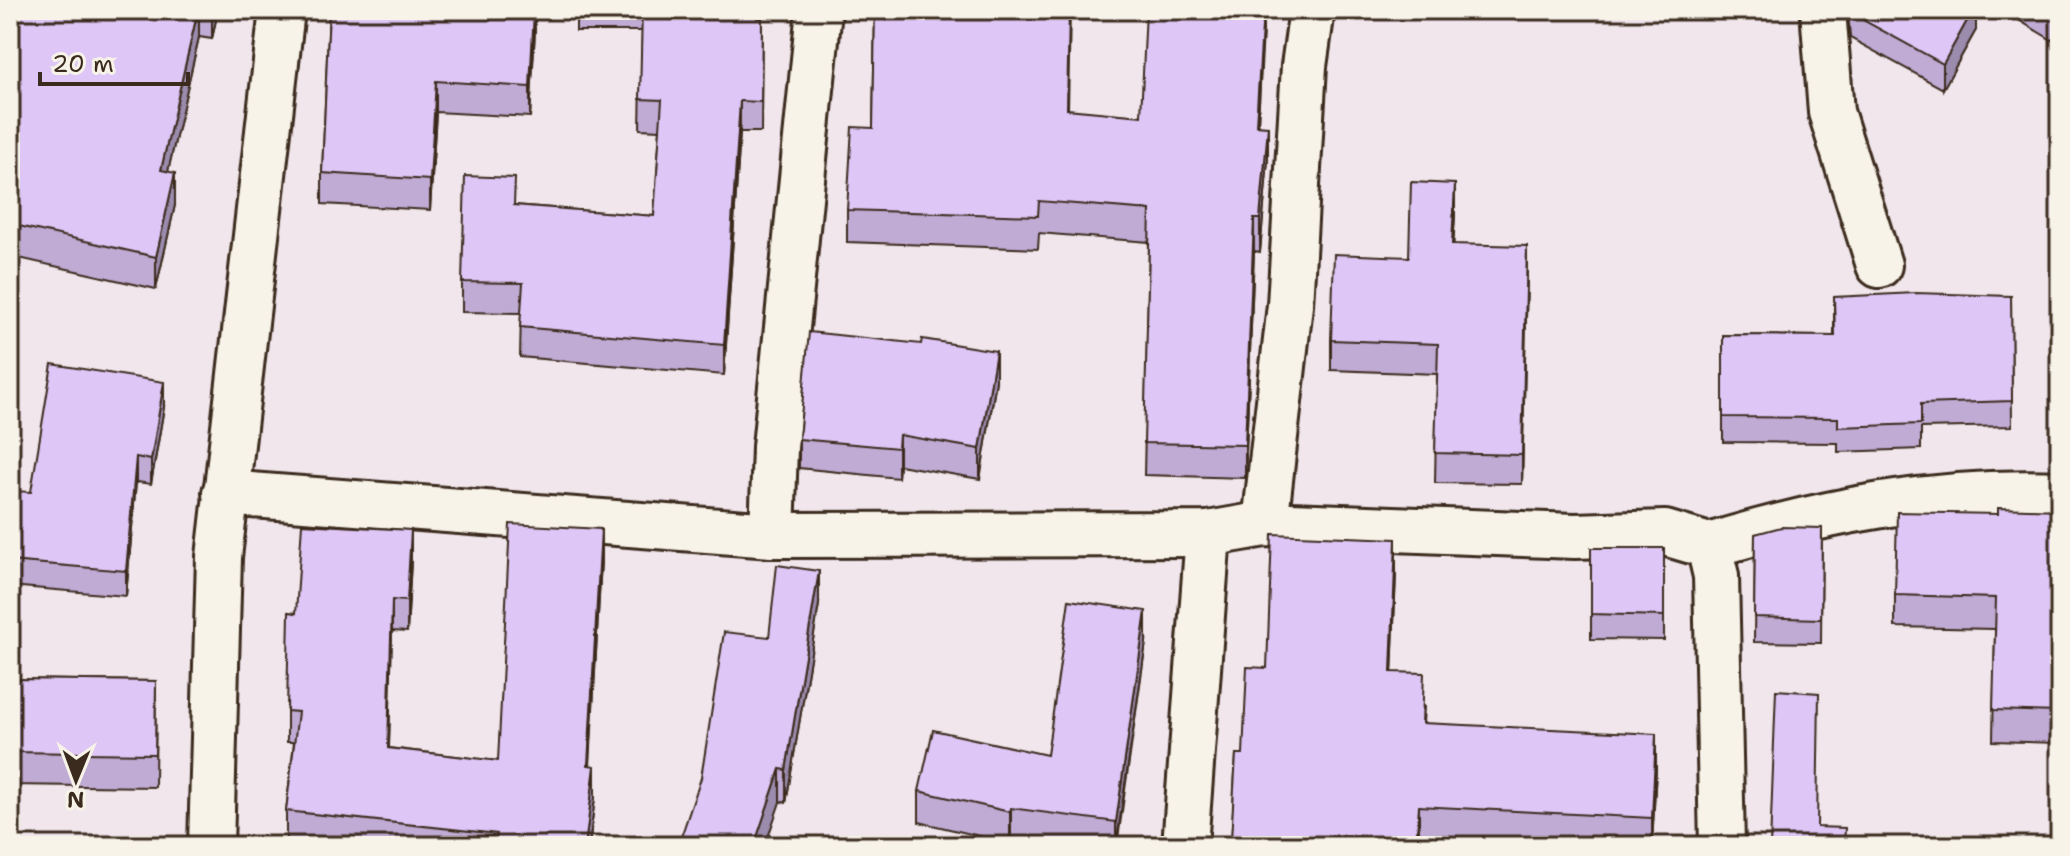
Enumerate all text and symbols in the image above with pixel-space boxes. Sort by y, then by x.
scale bar [40,36,188,86]
text: 20 m [52,48,114,80]
north arrow [36,740,116,820]
text: N [67,785,85,814]

